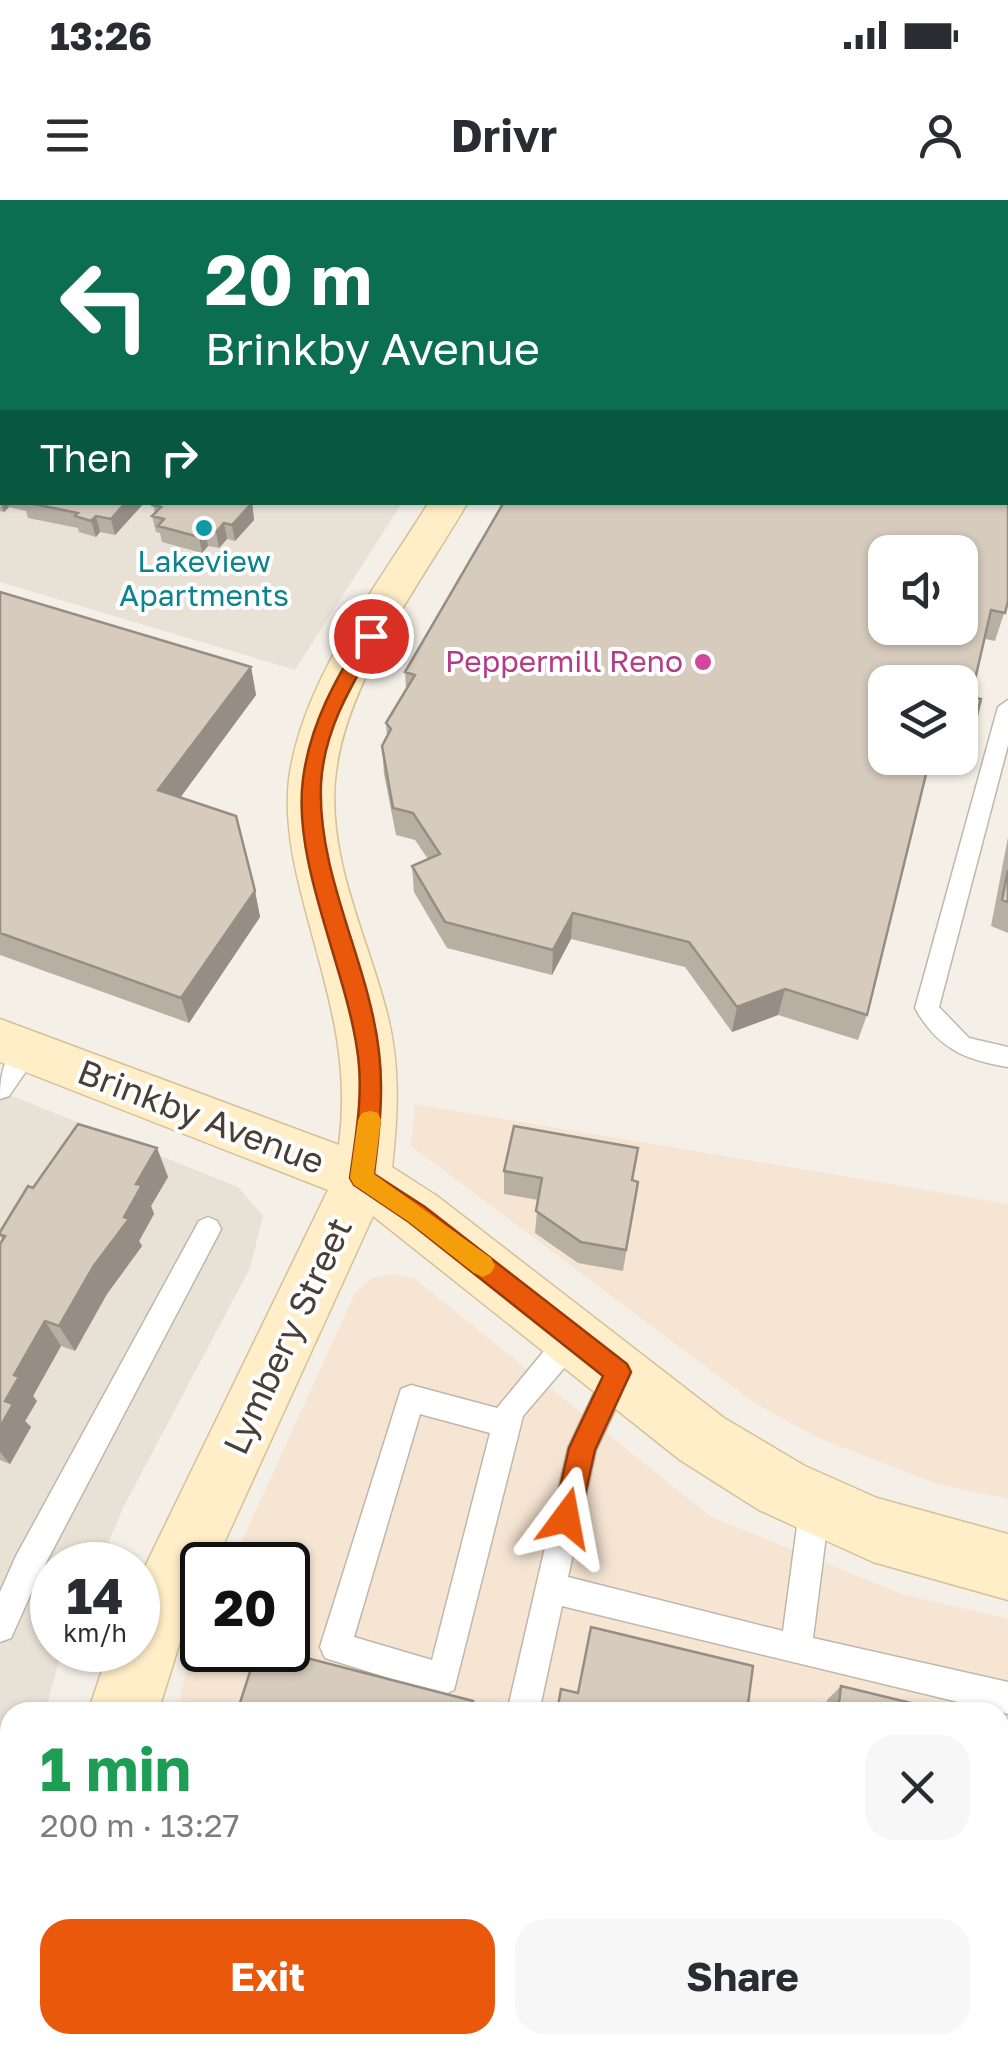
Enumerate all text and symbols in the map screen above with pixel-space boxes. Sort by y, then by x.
text: 13:26 [50,13,152,58]
icon: menu [40,108,95,163]
text: Drivr [451,108,557,162]
icon: person [913,108,968,163]
text: 20 m [205,236,372,320]
icon: left [40,240,170,370]
text: Brinkby Avenue [205,321,540,375]
icon: right [152,430,207,485]
text: Then [40,435,132,480]
marker: Lakeview Apartments [193,517,215,539]
map controls [868,535,978,775]
button: sound [868,535,978,645]
place label: Lakeview Apartments [119,543,289,613]
pin [329,594,414,679]
icon: arrive [344,609,399,664]
place label: Peppermill Reno [445,643,683,679]
marker: Peppermill Reno [692,651,714,673]
button: layers [868,665,978,775]
street label: Brinkby Avenue [72,1050,330,1182]
street label: Lymbery Street [214,1211,360,1461]
position arrow [514,1466,618,1570]
speed limit sign: 20 [180,1542,310,1672]
text: 14 [66,1565,123,1625]
text: km/h [63,1617,127,1648]
text: 1 min [40,1732,191,1804]
button: close [865,1735,970,1840]
text: 200 m · 13:27 [40,1806,240,1844]
button: Exit [40,1919,495,2034]
button: Share [515,1919,970,2034]

